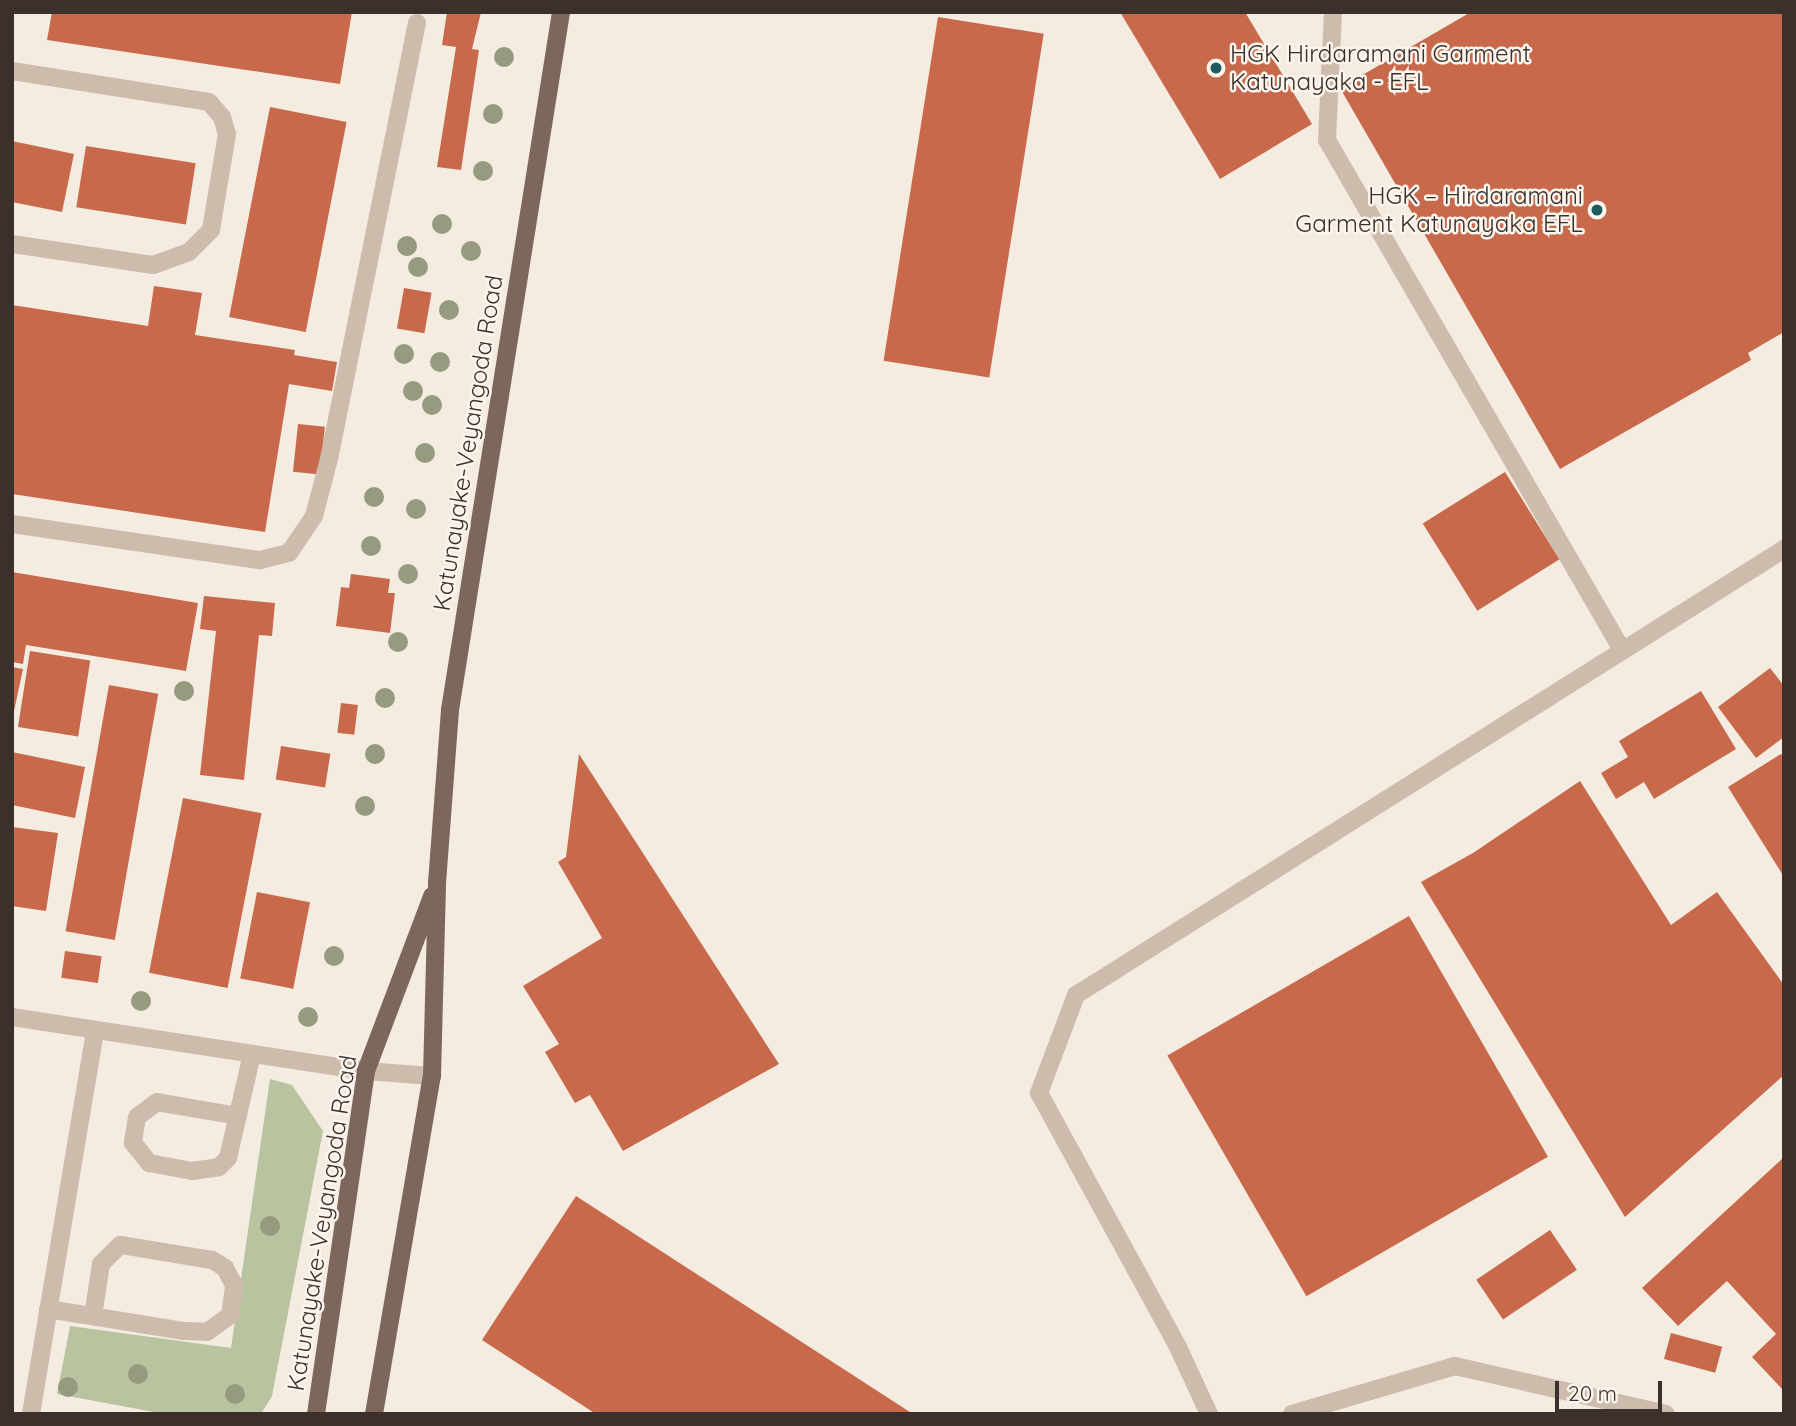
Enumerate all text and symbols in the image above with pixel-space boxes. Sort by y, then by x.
place label: HGK Hirdaramani Garment Katunayaka - EFL [1230,40,1531,96]
marker: HGK Hirdaramani Garment Katunayaka - EFL [1208,60,1224,76]
place label: HGK – Hirdaramani Garment Katunayaka EFL [1295,182,1583,238]
marker: HGK – Hirdaramani Garment Katunayaka EFL [1589,202,1605,218]
street label: Katunayake-Veyangoda Road [427,273,509,613]
street label: Katunayake-Veyangoda Road [281,1053,363,1393]
scale bar [1558,1366,1665,1410]
text: 20 m [1568,1380,1617,1406]

